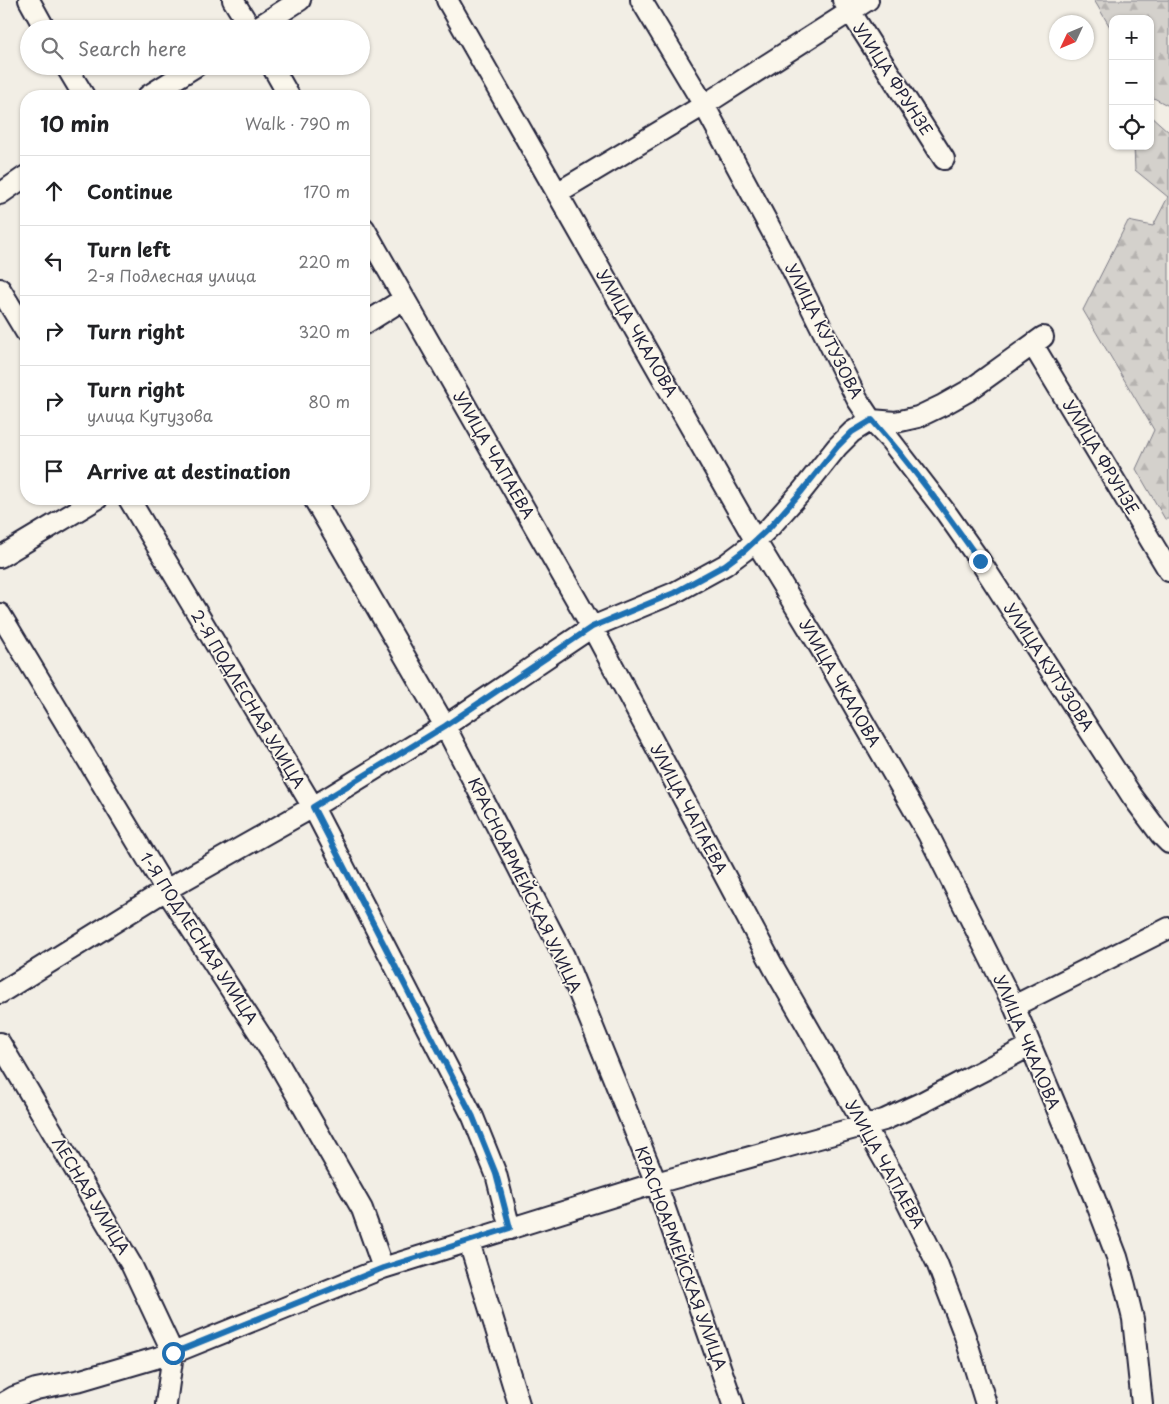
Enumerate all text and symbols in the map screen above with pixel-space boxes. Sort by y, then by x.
north arrow [1049,15,1094,60]
map controls [1109,15,1154,150]
button: + [1109,15,1154,60]
street label: УЛИЦА ФРУНЗЕ [848,17,939,140]
search box [20,20,370,75]
icon: search [38,34,66,62]
text: Search here [78,34,187,62]
button: − [1109,60,1154,105]
button: locate [1109,105,1154,150]
text: 10 min [40,107,110,139]
text: Walk · 790 m [245,111,350,135]
icon: ahead [40,177,68,205]
text: Continue [87,177,173,205]
text: 170 m [304,179,350,203]
text: Turn left [87,235,171,263]
icon: left [40,247,68,275]
text: 220 m [299,249,350,273]
street label: УЛИЦА КУТУЗОВА [780,259,870,403]
text: 2-я Подлесная улица [87,263,256,287]
street label: УЛИЦА ЧКАЛОВА [591,264,684,401]
icon: right [40,317,68,345]
text: Turn right [87,317,185,345]
text: 320 m [299,319,350,343]
text: Turn right [87,375,185,403]
street label: УЛИЦА ЧАПАЕВА [448,386,541,523]
icon: right [40,387,68,415]
text: 80 m [308,389,350,413]
street label: УЛИЦА ФРУНЗЕ [1058,394,1146,519]
text: улица Кутузова [87,403,213,427]
icon: arrive [40,457,68,485]
text: Arrive at destination [87,457,291,485]
route end [969,550,992,573]
street label: УЛИЦА КУТУЗОВА [999,597,1101,736]
street label: 2-Я ПОДЛЕСНАЯ УЛИЦА [186,605,312,792]
street label: УЛИЦА ЧКАЛОВА [794,614,887,751]
street label: УЛИЦА ЧАПАЕВА [645,739,734,878]
street label: КРАСНОАРМЕЙСКАЯ УЛИЦА [463,773,589,996]
street label: 1-Я ПОДЛЕСНАЯ УЛИЦА [135,847,265,1028]
street label: УЛИЦА ЧКАЛОВА [989,971,1067,1113]
street label: УЛИЦА ЧАПАЕВА [840,1095,931,1233]
street label: ЛЕСНАЯ УЛИЦА [47,1132,136,1259]
street label: КРАСНОАРМЕЙСКАЯ УЛИЦА [630,1142,734,1373]
route start [162,1342,185,1365]

